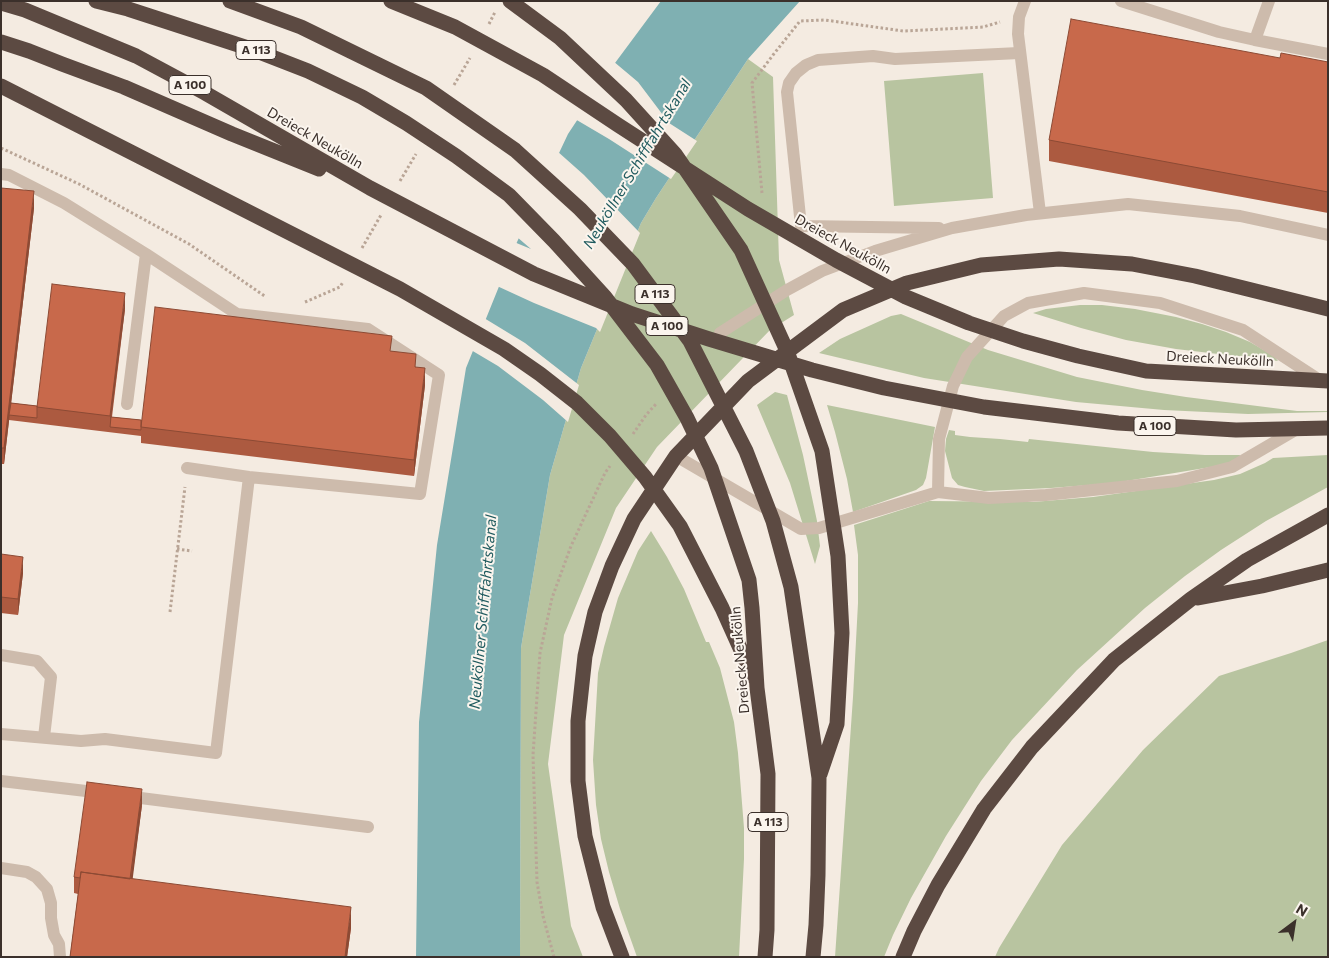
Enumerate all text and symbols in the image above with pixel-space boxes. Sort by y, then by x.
road number: A 113 [236,40,276,60]
road number: A 100 [169,76,211,94]
water label: Neuköllner Schifffahrtskanal [579,76,695,252]
street label: Dreieck Neukölln [264,104,366,172]
street label: Dreieck Neukölln [792,211,894,277]
road number: A 113 [635,284,675,304]
road number: A 100 [646,316,688,336]
street label: Dreieck Neukölln [1166,348,1274,370]
road number: A 100 [1134,416,1176,436]
water label: Neuköllner Schifffahrtskanal [466,514,500,710]
street label: Dreieck Neukölln [727,606,753,714]
road number: A 113 [748,812,788,832]
north arrow [1269,898,1319,948]
text: N [1293,900,1311,920]

